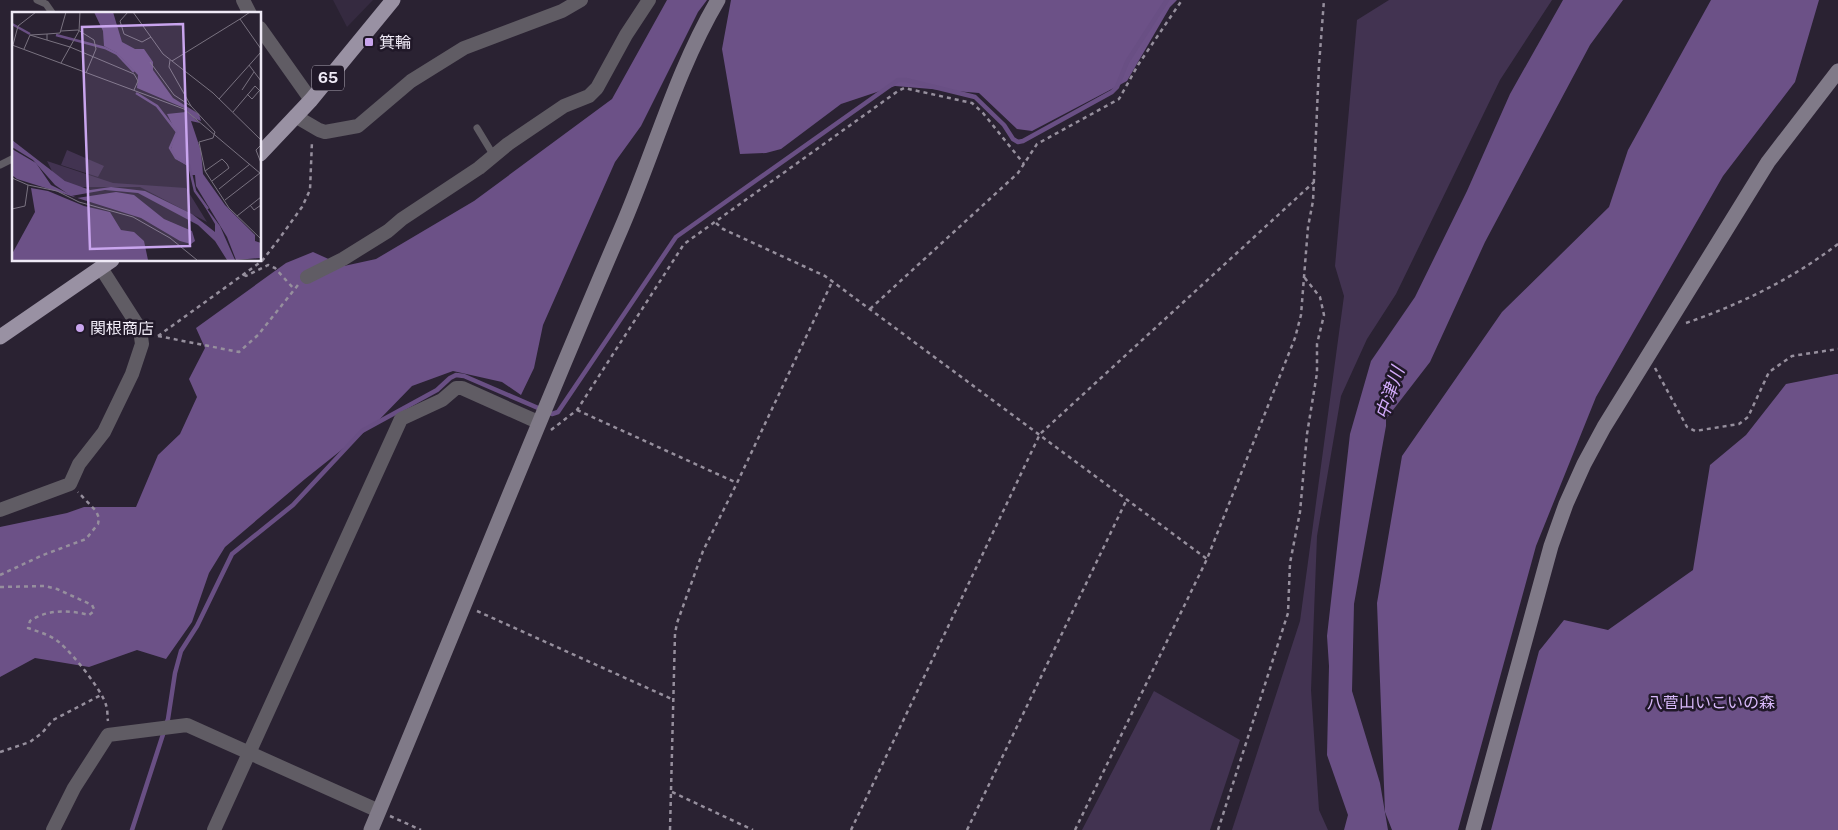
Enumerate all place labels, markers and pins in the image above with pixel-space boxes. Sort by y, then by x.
place label: 箕輪 [379,33,411,52]
marker: 箕輪 [363,36,375,48]
place label: 関根商店 [90,319,154,338]
marker: 関根商店 [74,322,86,334]

